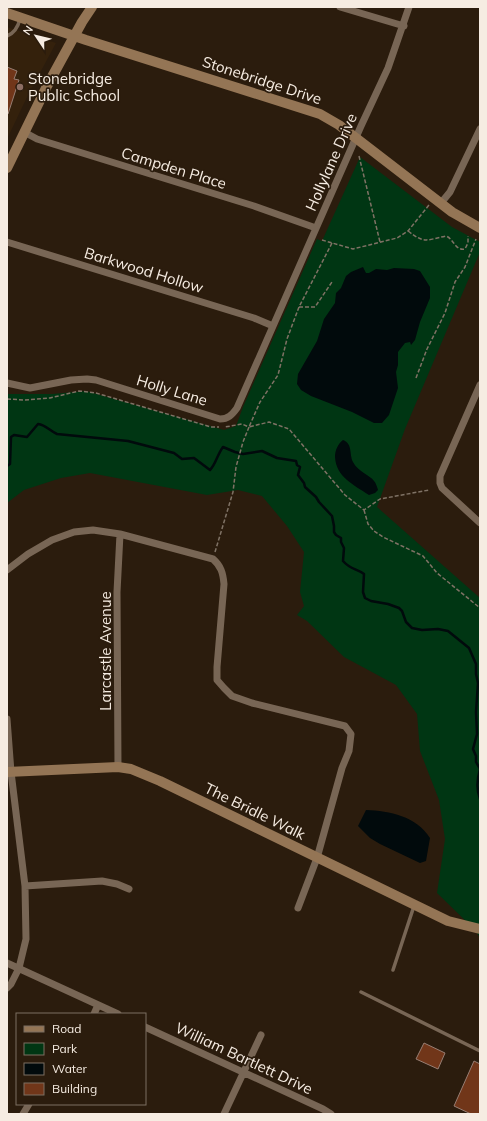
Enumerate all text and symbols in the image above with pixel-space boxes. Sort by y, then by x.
north arrow [16,16,56,56]
text: N [20,23,36,38]
street label: Stonebridge Drive [200,52,324,108]
place label: Stonebridge Public School [28,69,120,105]
marker: Stonebridge Public School [15,82,25,92]
street label: Hollylane Drive [301,110,361,214]
street label: Campden Place [119,143,229,193]
street label: Barkwood Hollow [82,243,206,297]
street label: Holly Lane [134,370,210,410]
street label: Larcastle Avenue [96,591,115,711]
street label: The Bridle Walk [201,778,309,844]
legend [16,1013,146,1105]
street label: William Bartlett Drive [172,1018,316,1098]
text: Road [52,1021,81,1036]
text: Park [52,1041,78,1056]
text: Water [52,1061,88,1076]
text: Building [52,1081,97,1096]

